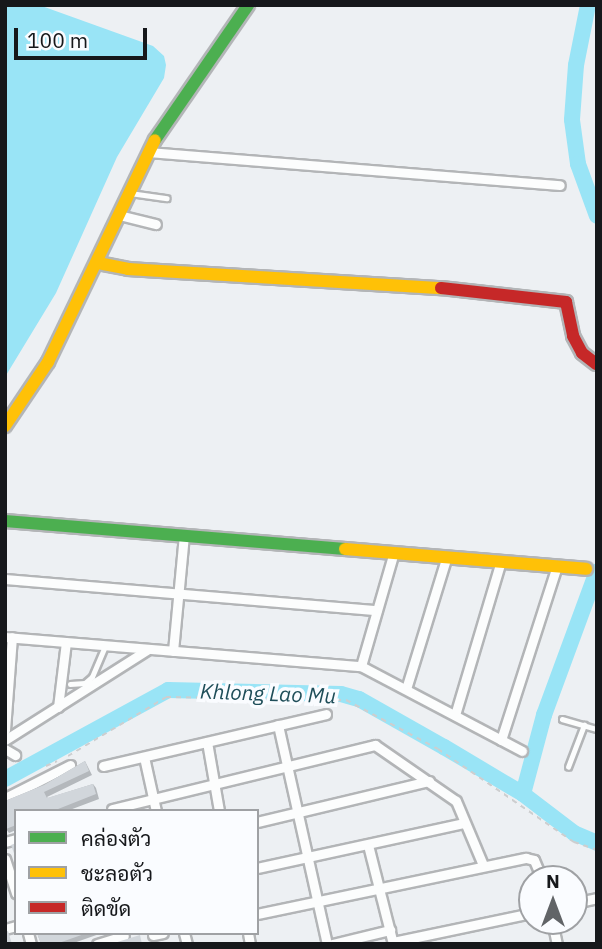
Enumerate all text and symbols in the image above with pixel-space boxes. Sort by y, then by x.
scale bar [18,14,150,58]
text: 100 m [27,26,88,54]
water label: Khlong Lao Mu [199,678,337,708]
legend [14,809,259,935]
text: คล่องตัว [81,824,151,852]
text: ชะลอตัว [81,859,153,887]
north arrow [518,865,588,935]
text: N [546,869,560,893]
text: ติดขัด [81,894,131,922]

